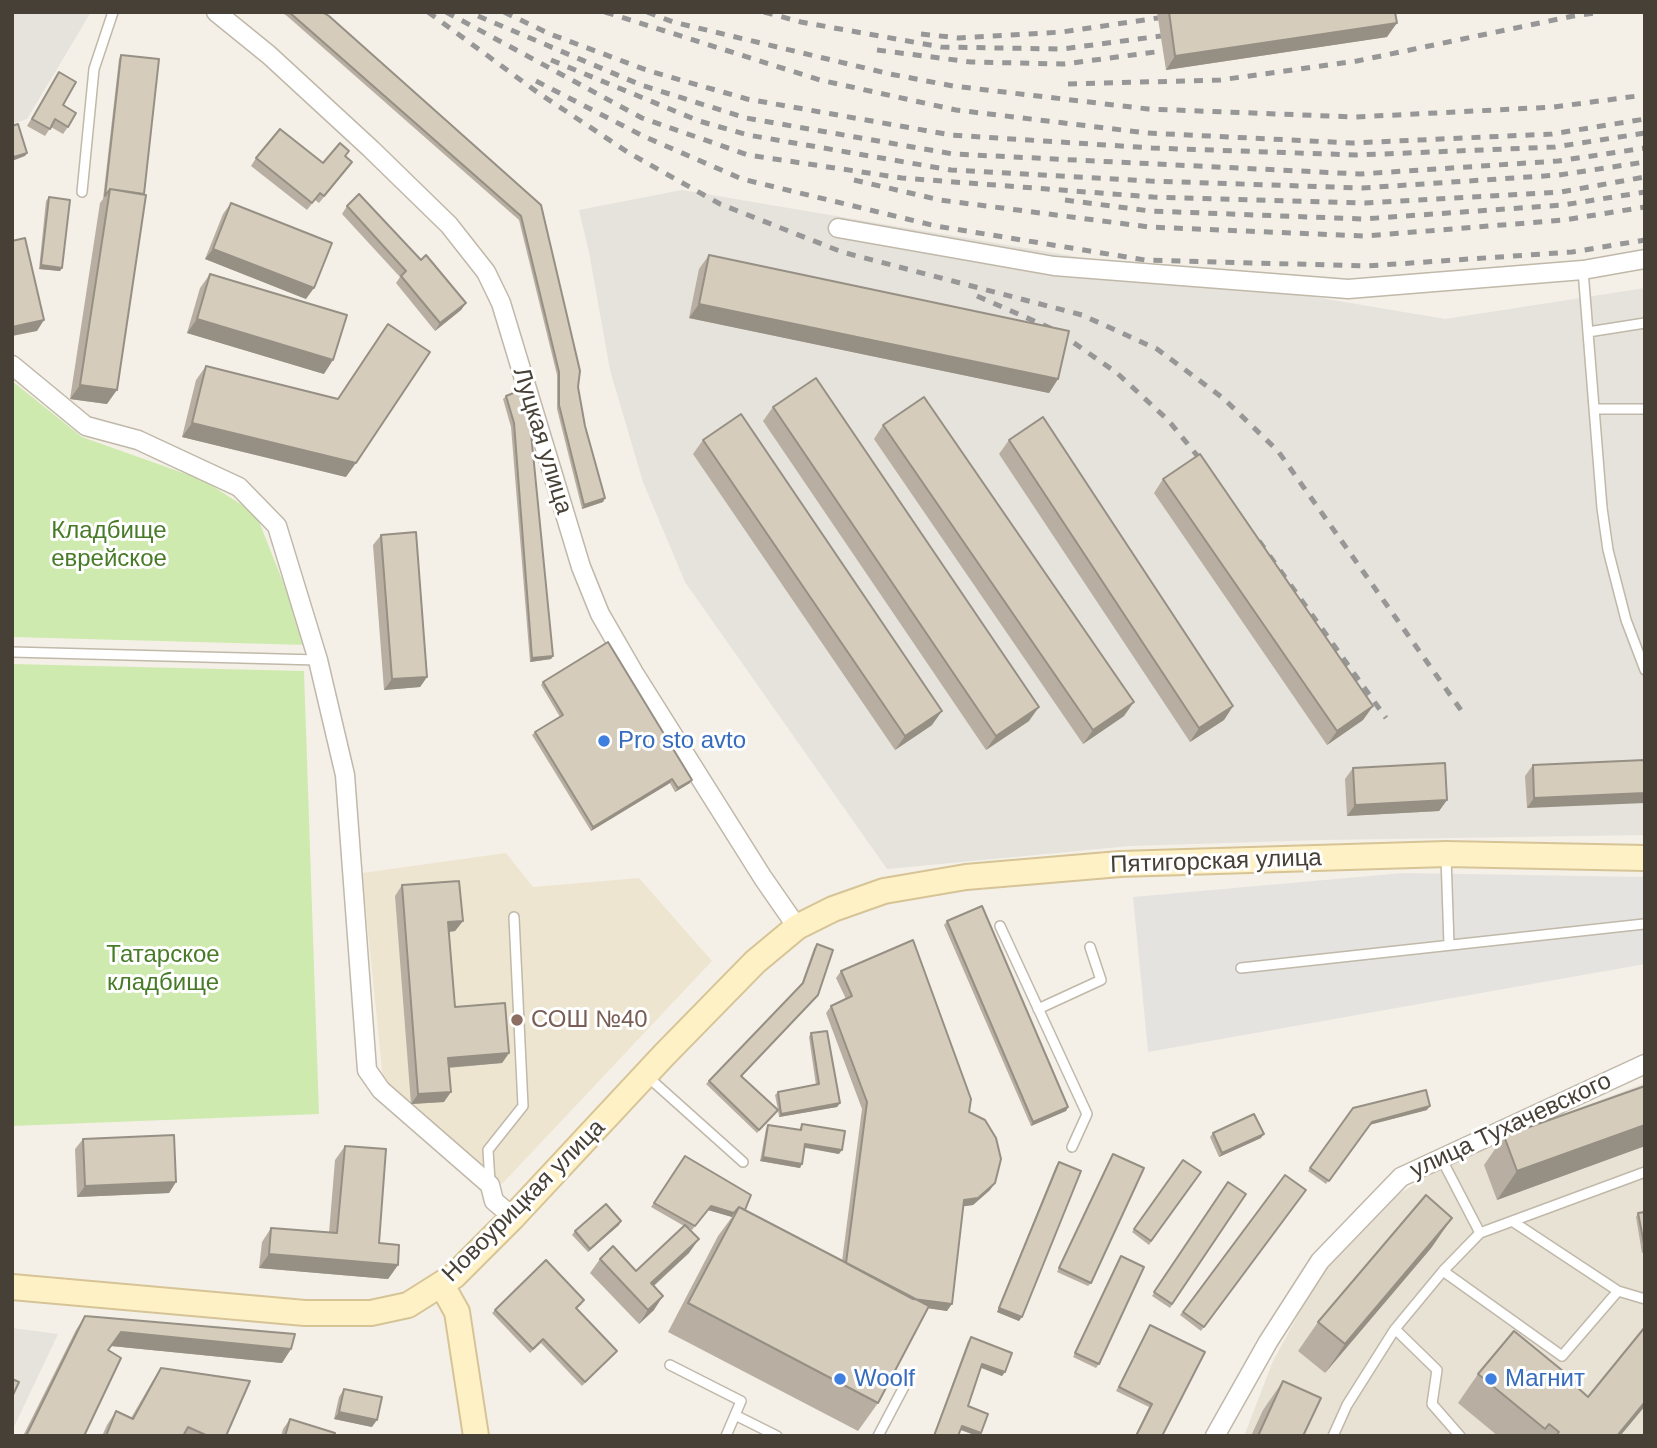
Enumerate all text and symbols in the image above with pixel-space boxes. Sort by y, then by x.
street label: Луцкая улица [506,364,578,518]
park label: Кладбище еврейское [51,517,167,573]
place label: Pro sto avto [618,727,746,755]
marker: Pro sto avto [596,733,612,749]
street label: Пятигорская улица [1110,844,1322,880]
park label: Татарское кладбище [106,941,220,997]
place label: СОШ №40 [531,1006,648,1034]
marker: СОШ №40 [509,1012,525,1028]
street label: улица Тухачевского [1406,1067,1616,1185]
street label: Новоурицкая улица [437,1114,611,1288]
place label: Woolf [854,1365,915,1393]
place label: Магнит [1505,1365,1585,1393]
marker: Woolf [832,1371,848,1387]
marker: Магнит [1483,1371,1499,1387]

